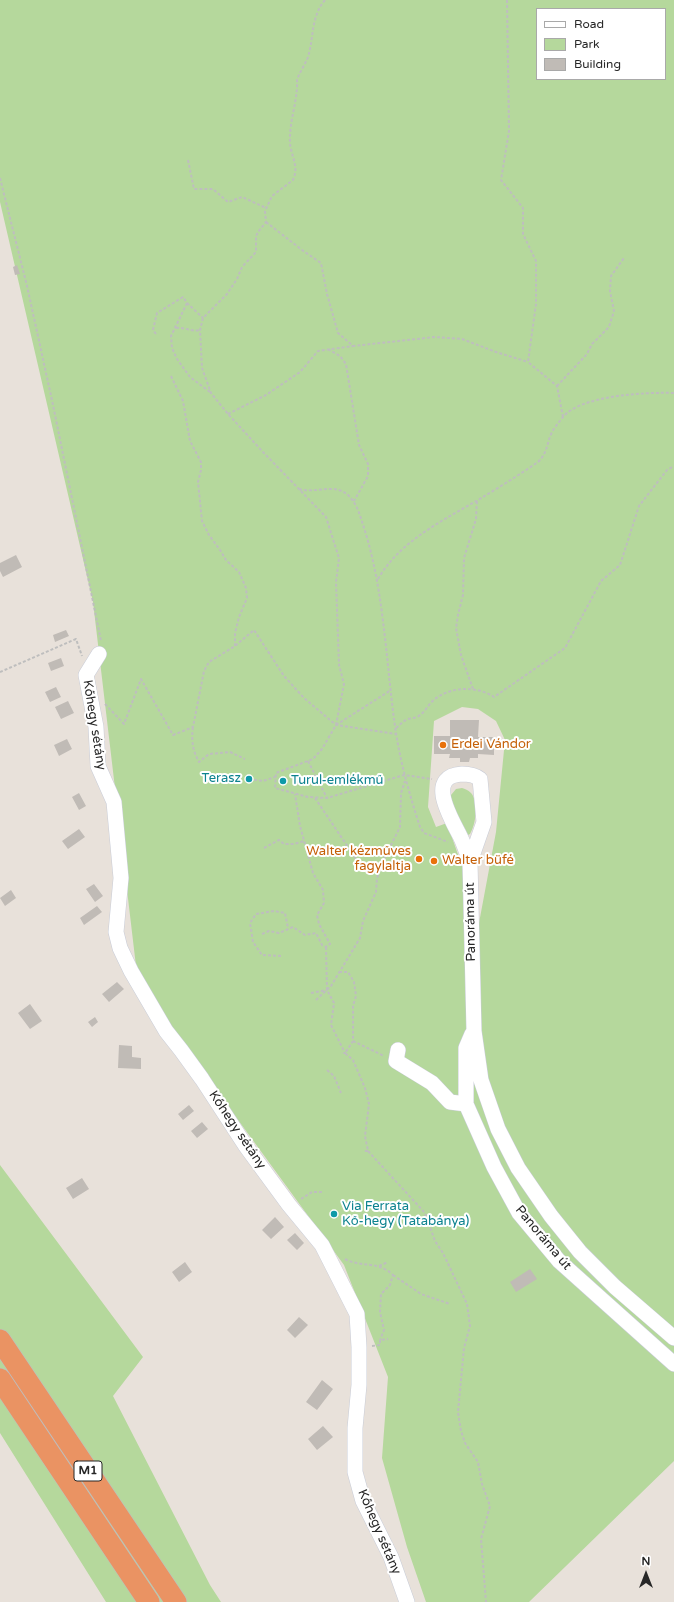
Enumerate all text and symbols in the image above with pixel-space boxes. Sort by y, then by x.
legend [536,8,666,80]
text: Road [574,17,604,31]
text: Park [574,37,600,51]
text: Building [574,57,621,71]
street label: Kőhegy sétány [79,679,109,771]
place label: Erdei Vándor [451,737,531,753]
marker: Erdei Vándor [438,740,448,750]
place label: Terasz [202,771,241,787]
place label: Turul-emlékmű [291,773,383,789]
marker: Terasz [244,774,254,784]
marker: Turul-emlékmű [278,776,288,786]
place label: Walter kézműves fagylaltja [306,844,411,875]
place label: Walter büfé [442,853,514,869]
marker: Walter kézműves fagylaltja [414,854,424,864]
marker: Walter büfé [429,856,439,866]
street label: Panoráma út [463,882,479,962]
street label: Kőhegy sétány [205,1088,269,1172]
place label: Via Ferrata Kő-hegy (Tatabánya) [342,1199,469,1230]
street label: Panoráma út [512,1203,574,1273]
marker: Via Ferrata Kő-hegy (Tatabánya) [329,1209,339,1219]
road number: M1 [74,1461,102,1481]
street label: Kőhegy sétány [354,1487,404,1577]
north arrow [626,1554,666,1594]
text: N [642,1555,650,1568]

